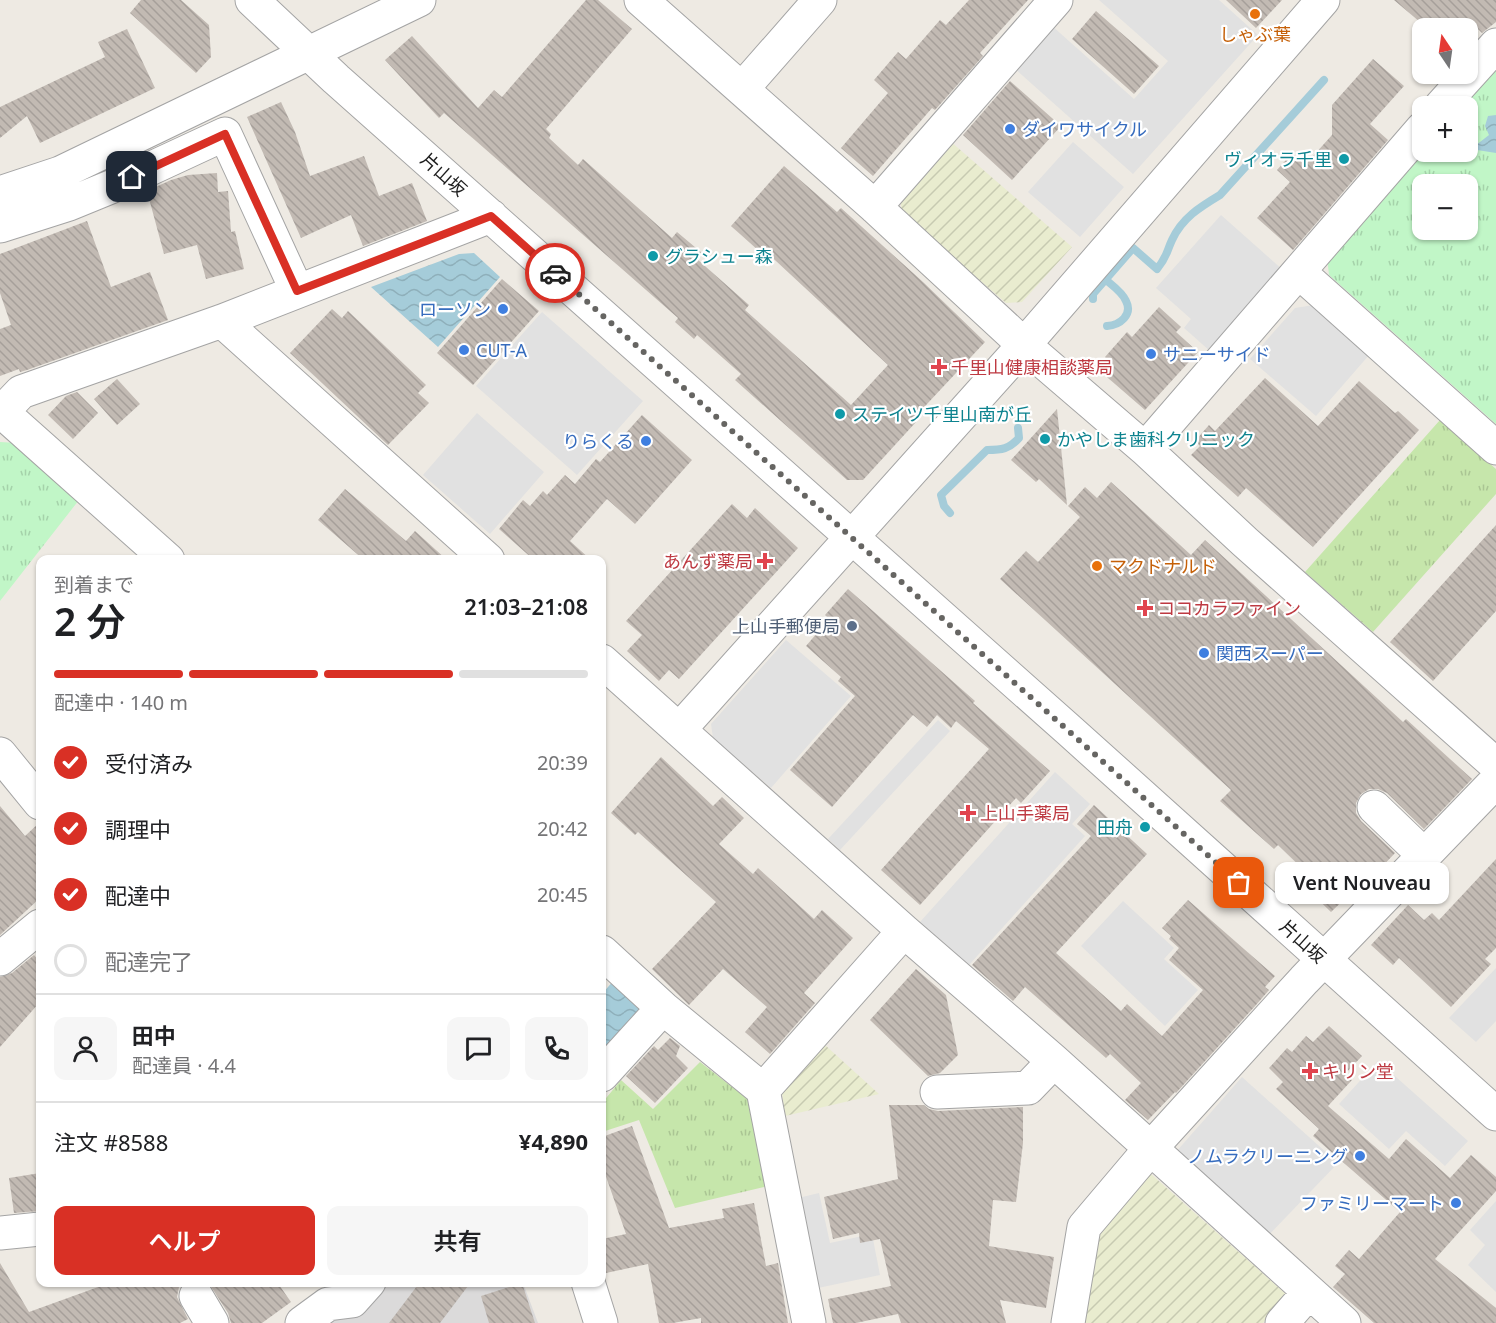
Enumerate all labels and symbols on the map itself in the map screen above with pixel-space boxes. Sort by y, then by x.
marker: しゃぶ葉 [1248,7,1262,21]
north arrow [1412,18,1478,84]
place label: しゃぶ葉 [1219,22,1291,46]
place label: ダイワサイクル [1022,117,1147,141]
marker: ダイワサイクル [1003,122,1017,136]
street label: 片山坂 [416,147,472,201]
place label: ヴィオラ千里 [1224,147,1332,171]
pin [106,151,157,202]
marker: ヴィオラ千里 [1337,152,1351,166]
courier [525,243,585,303]
place label: グラシュー森 [665,244,773,268]
marker: グラシュー森 [646,249,660,263]
place label: ローソン [419,297,491,321]
marker: ローソン [496,302,510,316]
place label: CUT-A [476,338,528,362]
place label: サニーサイド [1163,342,1271,366]
marker: CUT-A [457,343,471,357]
marker: サニーサイド [1144,347,1158,361]
place label: 千里山健康相談薬局 [951,355,1113,379]
marker: 千里山健康相談薬局 [932,360,946,374]
place label: ステイツ千里山南が丘 [852,402,1032,426]
marker: ステイツ千里山南が丘 [833,407,847,421]
place label: かやしま歯科クリニック [1057,427,1255,451]
place label: りらくる [562,429,634,453]
marker: かやしま歯科クリニック [1038,432,1052,446]
marker: りらくる [639,434,653,448]
place label: あんず薬局 [663,549,753,573]
marker: あんず薬局 [758,554,772,568]
place label: マクドナルド [1109,554,1217,578]
marker: マクドナルド [1090,559,1104,573]
place label: ココカラファイン [1157,596,1301,620]
marker: ココカラファイン [1138,601,1152,615]
place label: 上山手郵便局 [732,614,840,638]
marker: 上山手郵便局 [845,619,859,633]
place label: 関西スーパー [1216,641,1324,665]
marker: 関西スーパー [1197,646,1211,660]
place label: 上山手薬局 [980,801,1070,825]
marker: 上山手薬局 [961,806,975,820]
place label: 田舟 [1097,815,1133,839]
marker: 田舟 [1138,820,1152,834]
pin [1213,857,1264,908]
callout: Vent Nouveau [1275,862,1449,904]
street label: 片山坂 [1275,914,1331,968]
place label: キリン堂 [1322,1059,1394,1083]
marker: キリン堂 [1303,1064,1317,1078]
place label: ノムラクリーニング [1187,1144,1348,1168]
marker: ノムラクリーニング [1353,1149,1367,1163]
place label: ファミリーマート [1300,1191,1444,1215]
marker: ファミリーマート [1449,1196,1463,1210]

